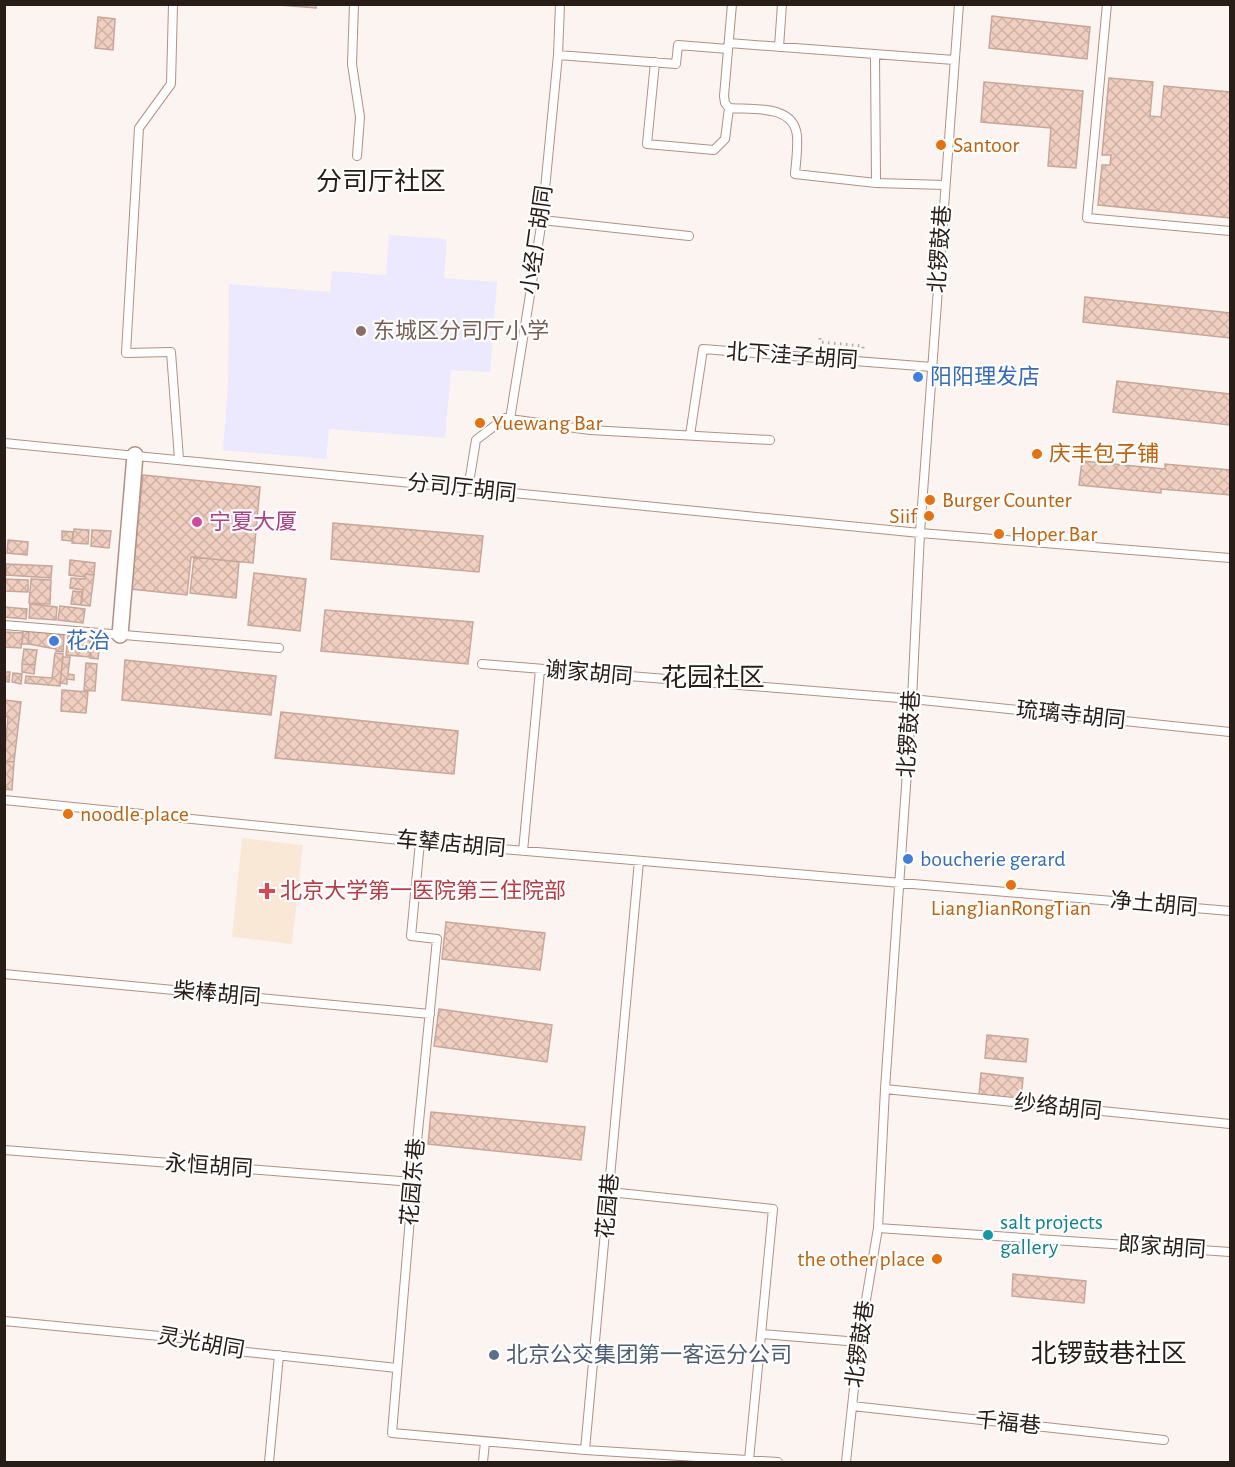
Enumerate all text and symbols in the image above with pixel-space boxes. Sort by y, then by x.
place label: Santoor [953,134,1019,156]
marker: Santoor [934,138,948,152]
district label: 分司厅社区 [316,167,446,195]
street label: 小经厂胡同 [517,184,556,296]
street label: 北锣鼓巷 [925,204,954,294]
place label: 东城区分司厅小学 [373,319,549,342]
marker: 东城区分司厅小学 [354,324,368,338]
street label: 北下洼子胡同 [725,339,859,372]
place label: 阳阳理发店 [930,365,1040,388]
marker: 阳阳理发店 [911,370,925,384]
place label: Yuewang Bar [492,412,603,434]
marker: Yuewang Bar [473,416,487,430]
place label: 庆丰包子铺 [1049,442,1159,465]
marker: 庆丰包子铺 [1030,447,1044,461]
street label: 分司厅胡同 [406,470,518,505]
place label: Burger Counter [942,489,1072,511]
marker: Burger Counter [923,493,937,507]
place label: Siif [889,505,918,527]
marker: Siif [922,509,936,523]
place label: 宁夏大厦 [209,510,297,533]
marker: 宁夏大厦 [190,515,204,529]
place label: Hoper Bar [1011,523,1097,545]
marker: Hoper Bar [992,527,1006,541]
place label: 花治 [66,629,110,652]
marker: 花治 [47,634,61,648]
street label: 谢家胡同 [544,657,634,688]
district label: 花园社区 [661,663,765,691]
street label: 北锣鼓巷 [894,689,923,779]
street label: 琉璃寺胡同 [1015,697,1127,732]
place label: noodle place [80,803,189,825]
marker: noodle place [61,807,75,821]
street label: 车辇店胡同 [395,827,507,860]
place label: boucherie gerard [920,848,1066,870]
marker: boucherie gerard [901,852,915,866]
marker: LiangJianRongTian [1004,878,1018,892]
place label: 北京大学第一医院第三住院部 [280,879,566,902]
marker: 北京大学第一医院第三住院部 [258,882,276,900]
street label: 净土胡同 [1109,888,1199,919]
place label: LiangJianRongTian [931,897,1091,919]
street label: 柴棒胡同 [172,978,262,1009]
street label: 纱络胡同 [1013,1090,1103,1123]
street label: 花园东巷 [397,1137,428,1227]
street label: 永恒胡同 [164,1151,254,1180]
street label: 花园巷 [593,1172,622,1240]
place label: salt projects gallery [1000,1211,1103,1258]
marker: salt projects gallery [981,1228,995,1242]
street label: 郎家胡同 [1117,1232,1207,1261]
place label: the other place [797,1248,925,1270]
marker: the other place [930,1252,944,1266]
street label: 北锣鼓巷 [842,1299,877,1389]
street label: 灵光胡同 [156,1324,246,1361]
district label: 北锣鼓巷社区 [1031,1339,1187,1367]
place label: 北京公交集团第一客运分公司 [506,1343,792,1366]
marker: 北京公交集团第一客运分公司 [487,1348,501,1362]
street label: 千福巷 [974,1408,1042,1437]

